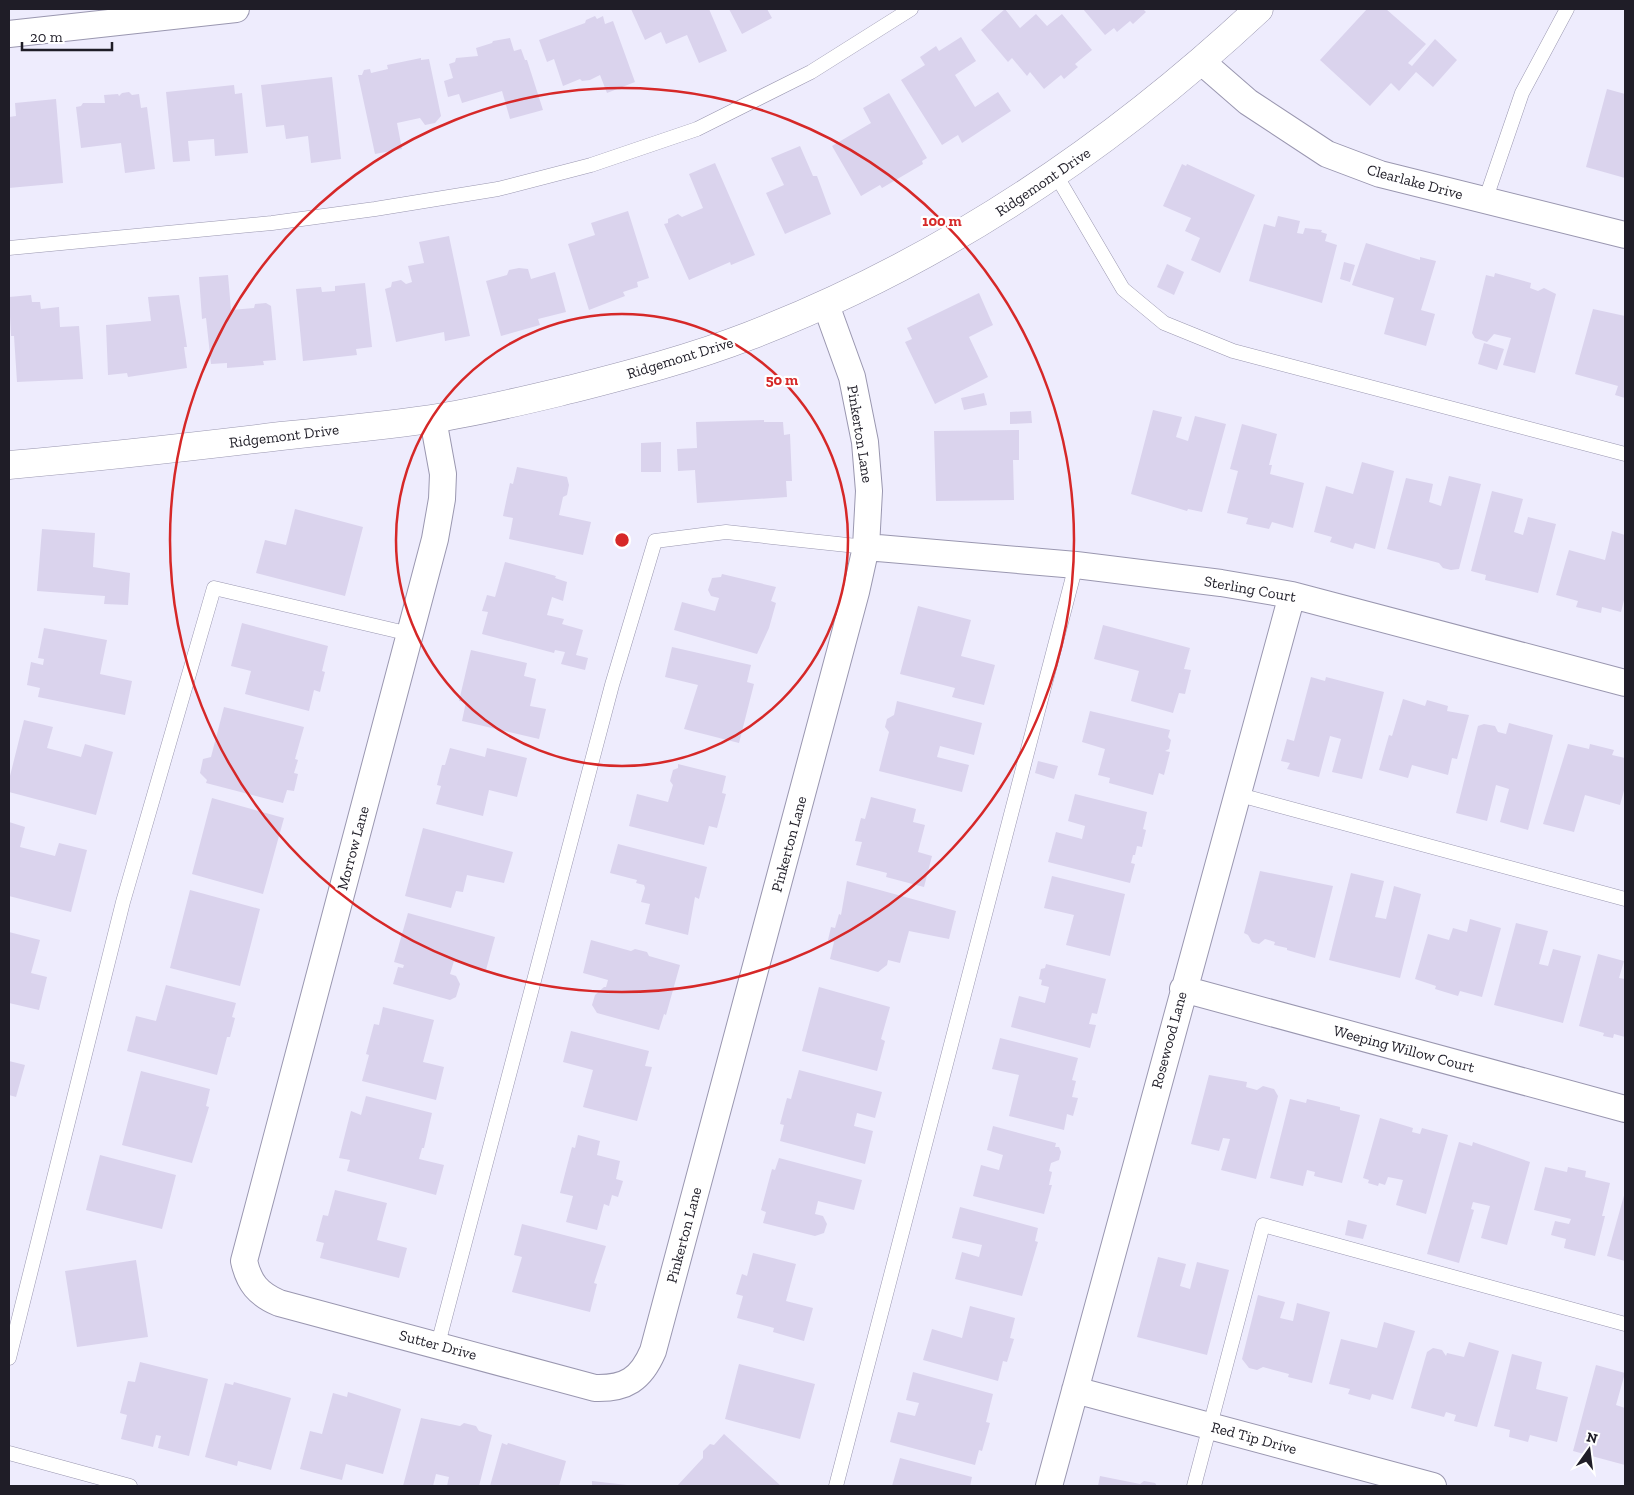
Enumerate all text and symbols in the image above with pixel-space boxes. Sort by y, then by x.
scale bar [22,20,112,52]
text: 20 m [30,28,63,46]
street label: Ridgemont Drive [992,144,1094,220]
street label: Clearlake Drive [1365,161,1465,203]
text: 100 m [922,212,962,230]
street label: Ridgemont Drive [625,333,735,383]
text: 50 m [766,371,798,389]
street label: Pinkerton Lane [843,384,877,484]
street label: Ridgemont Drive [228,420,340,452]
centre of rings [613,531,631,549]
street label: Sterling Court [1203,572,1298,606]
street label: Pinkerton Lane [768,794,810,894]
street label: Morrow Lane [333,804,373,892]
street label: Rosewood Lane [1147,990,1191,1090]
street label: Weeping Willow Court [1331,1022,1477,1077]
street label: Pinkerton Lane [663,1185,705,1285]
street label: Sutter Drive [397,1326,479,1364]
street label: Red Tip Drive [1209,1418,1299,1458]
north arrow [1564,1425,1614,1475]
text: N [1585,1428,1600,1447]

